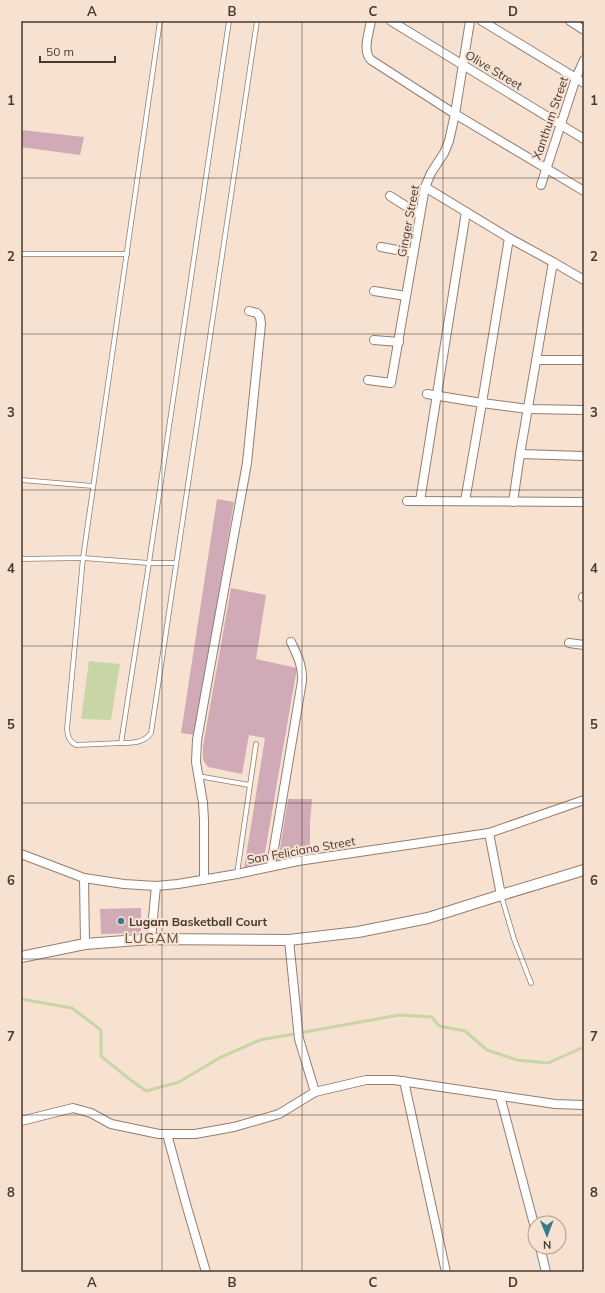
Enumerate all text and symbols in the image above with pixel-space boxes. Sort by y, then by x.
text: A [87,3,97,19]
text: B [228,3,237,19]
text: C [369,3,378,19]
text: D [508,3,518,19]
scale bar [40,38,115,64]
text: 50 m [46,44,74,59]
street label: Olive Street [463,47,525,93]
street label: Xanthum Street [529,74,571,162]
text: 1 [7,92,15,108]
text: 1 [590,92,598,108]
street label: Ginger Street [394,184,422,258]
text: 2 [7,248,15,264]
text: 2 [590,248,598,264]
text: 3 [7,404,15,420]
text: 3 [590,404,598,420]
text: 4 [7,560,15,576]
text: 4 [590,560,598,576]
text: 5 [7,716,15,732]
text: 5 [590,716,598,732]
street label: San Feliciano Street [246,833,356,867]
text: 6 [7,872,15,888]
text: 6 [590,872,598,888]
place label: Lugam Basketball Court [129,914,268,929]
marker: Lugam Basketball Court [116,916,126,926]
district label: LUGAM [124,929,180,947]
text: 7 [7,1028,15,1044]
text: 7 [590,1028,598,1044]
text: 8 [7,1184,15,1200]
text: 8 [590,1184,598,1200]
north arrow [527,1215,567,1255]
text: N [543,1238,551,1252]
text: A [87,1274,97,1290]
text: B [228,1274,237,1290]
text: C [369,1274,378,1290]
text: D [508,1274,518,1290]

